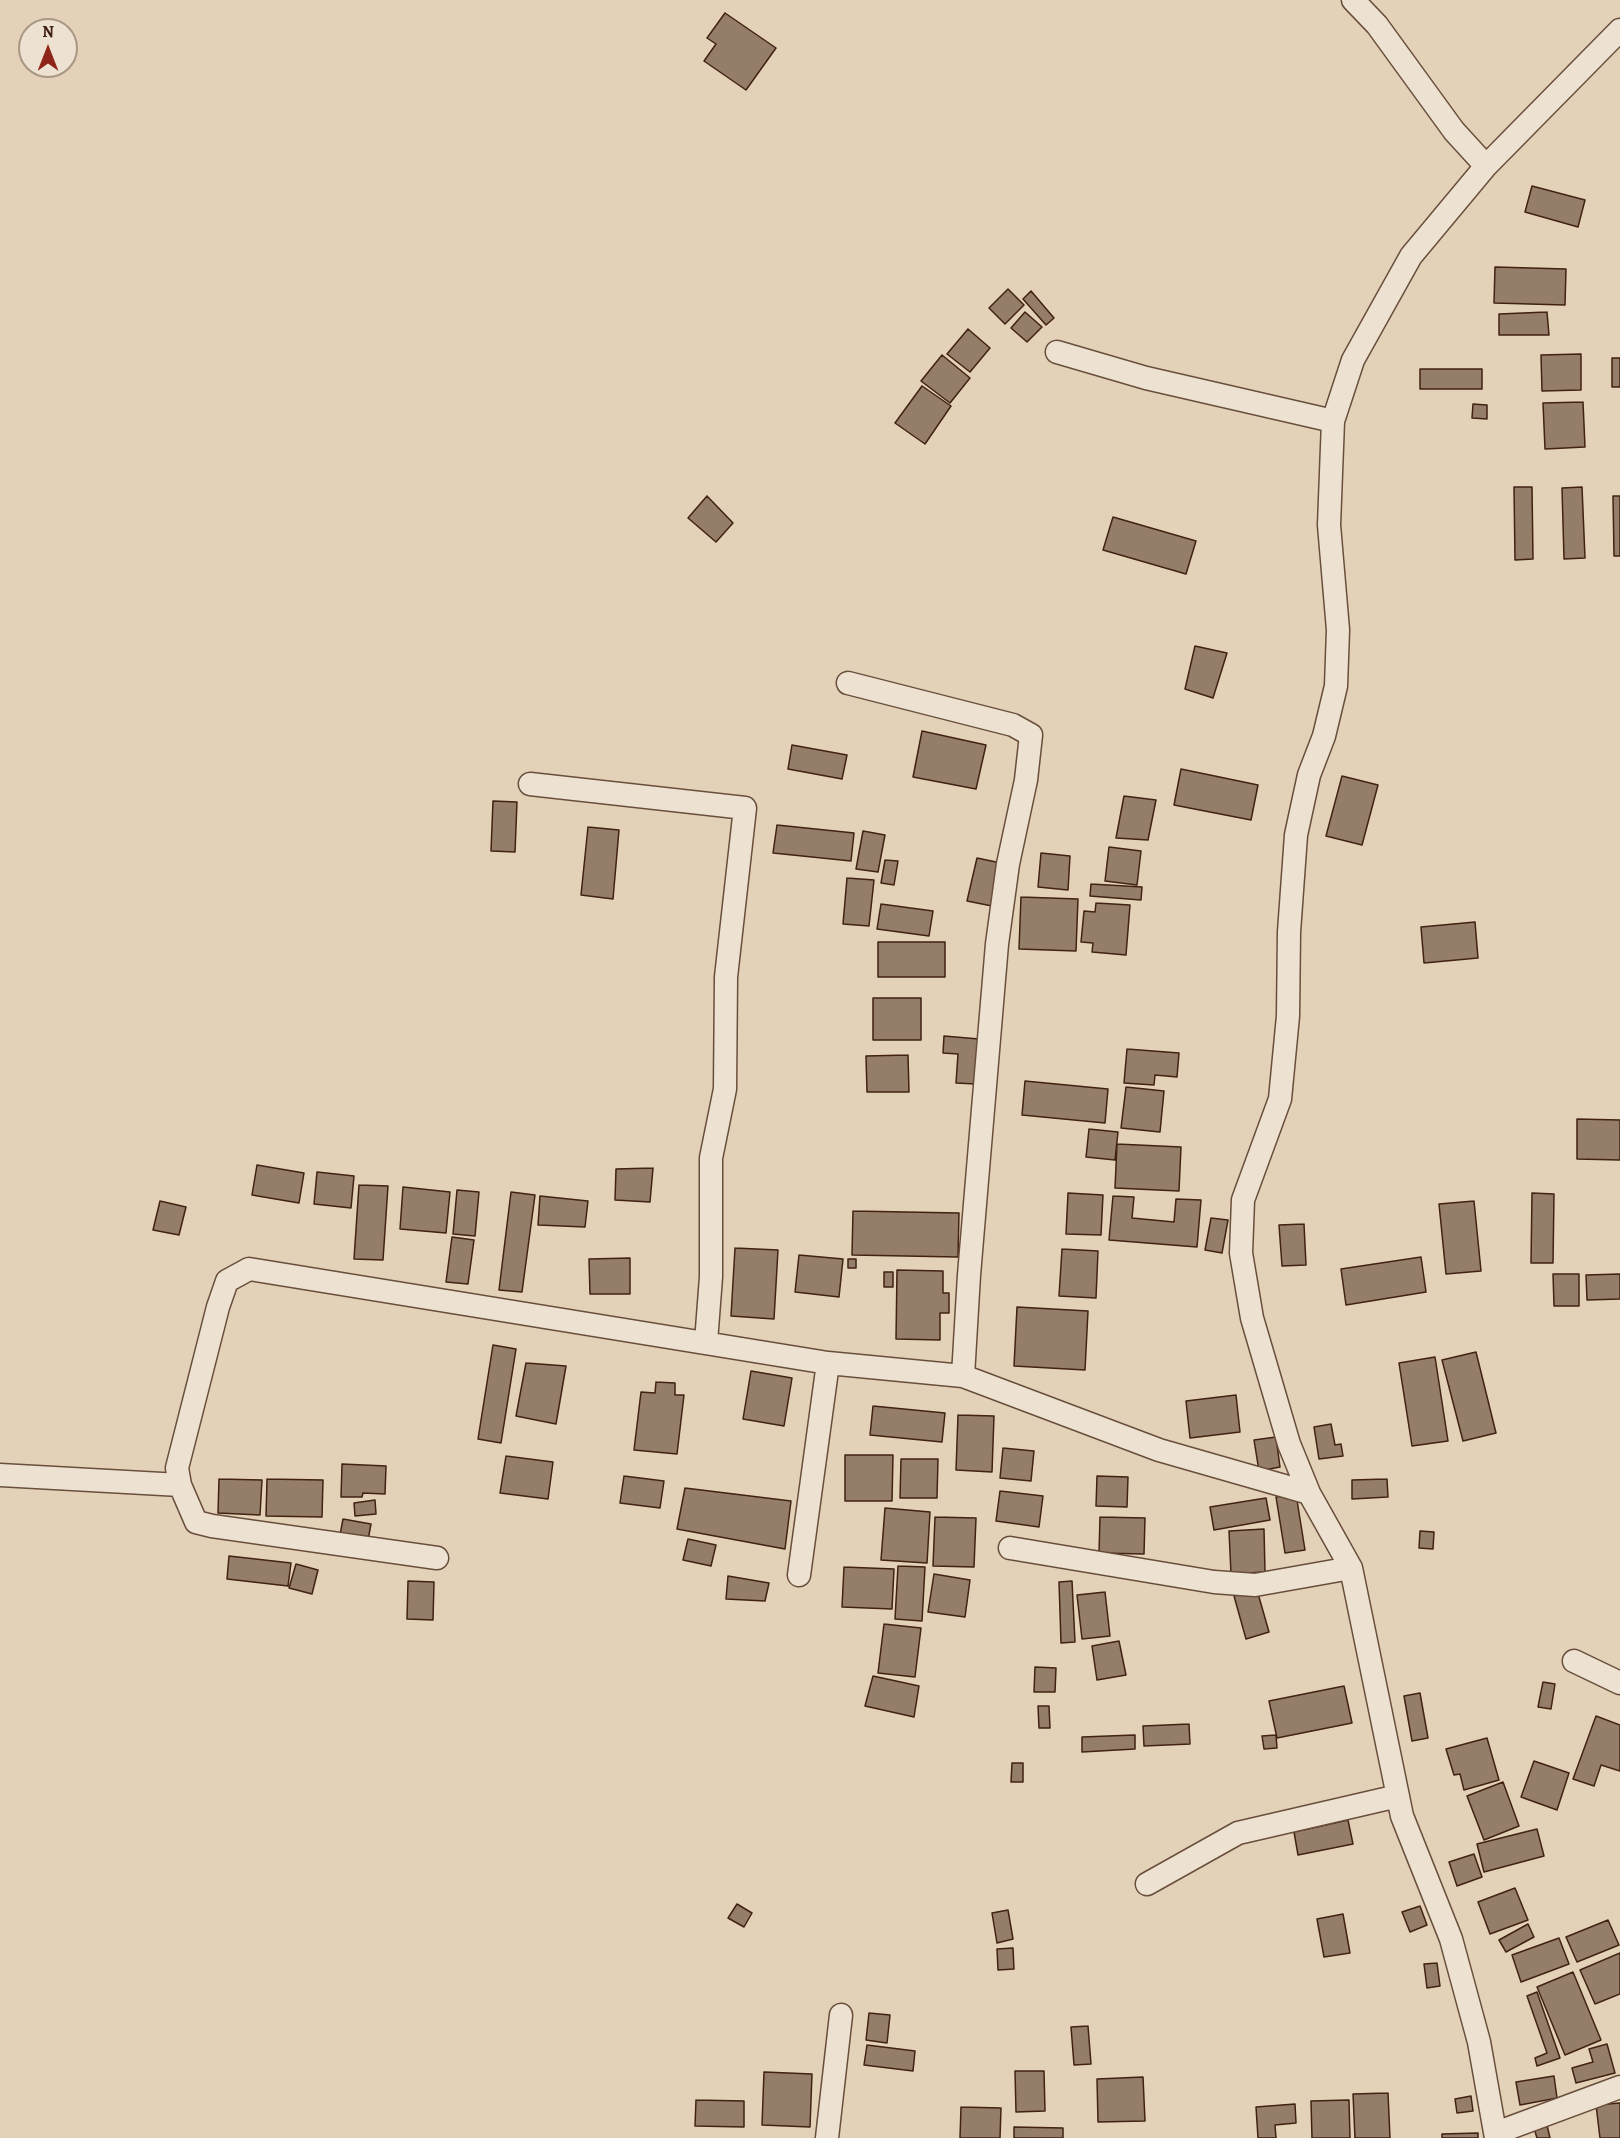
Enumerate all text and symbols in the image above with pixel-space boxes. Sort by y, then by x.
north arrow [18,18,78,78]
text: N [42,21,54,43]

